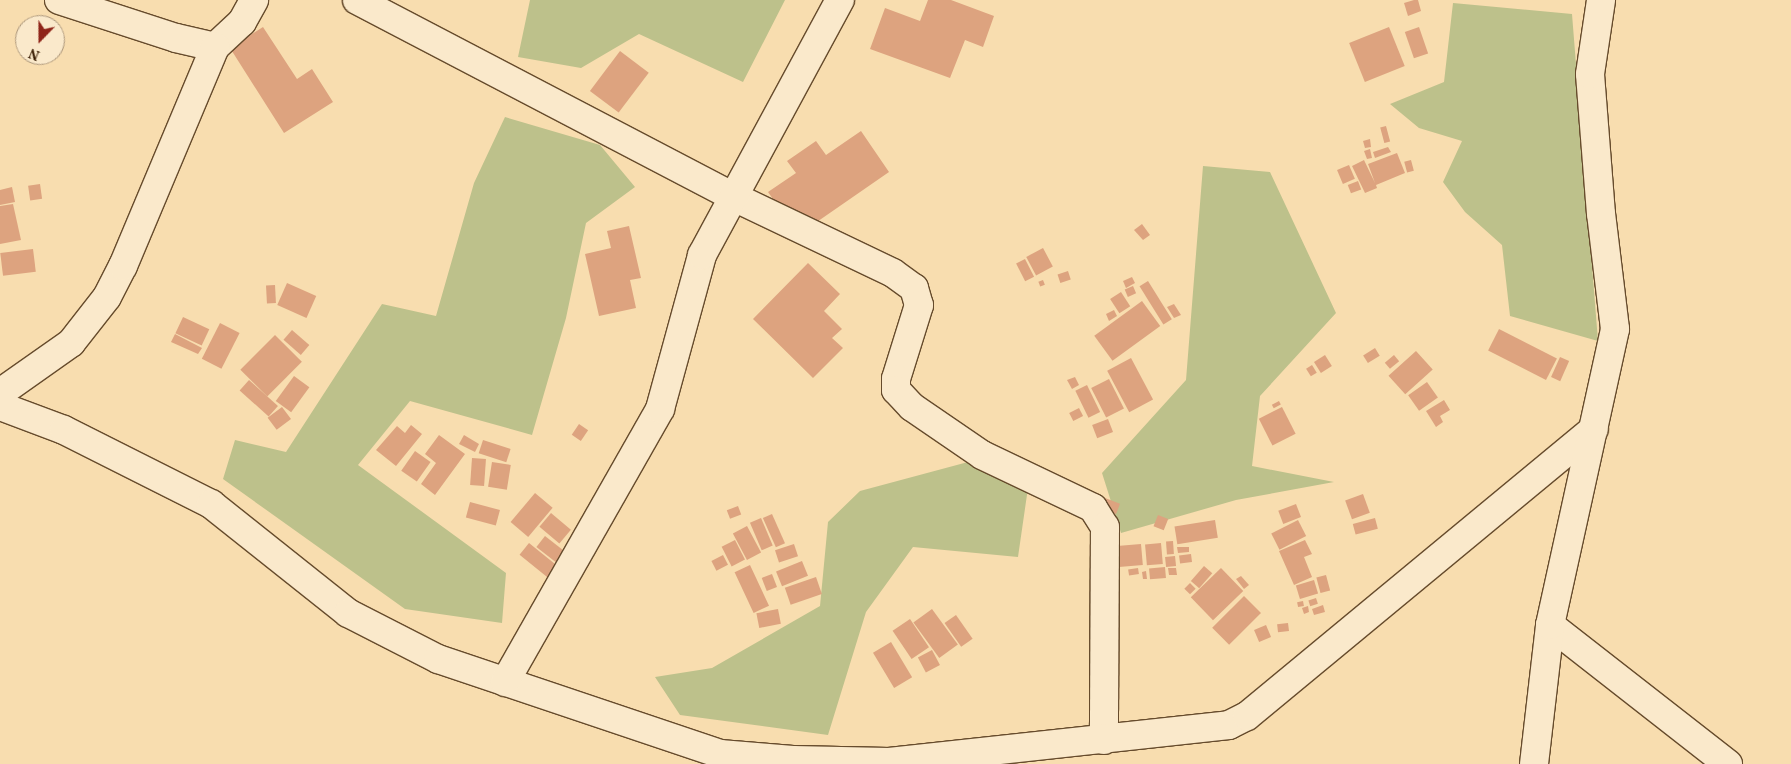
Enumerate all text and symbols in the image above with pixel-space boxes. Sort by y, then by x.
north arrow [15,15,65,65]
text: N [26,43,43,64]

